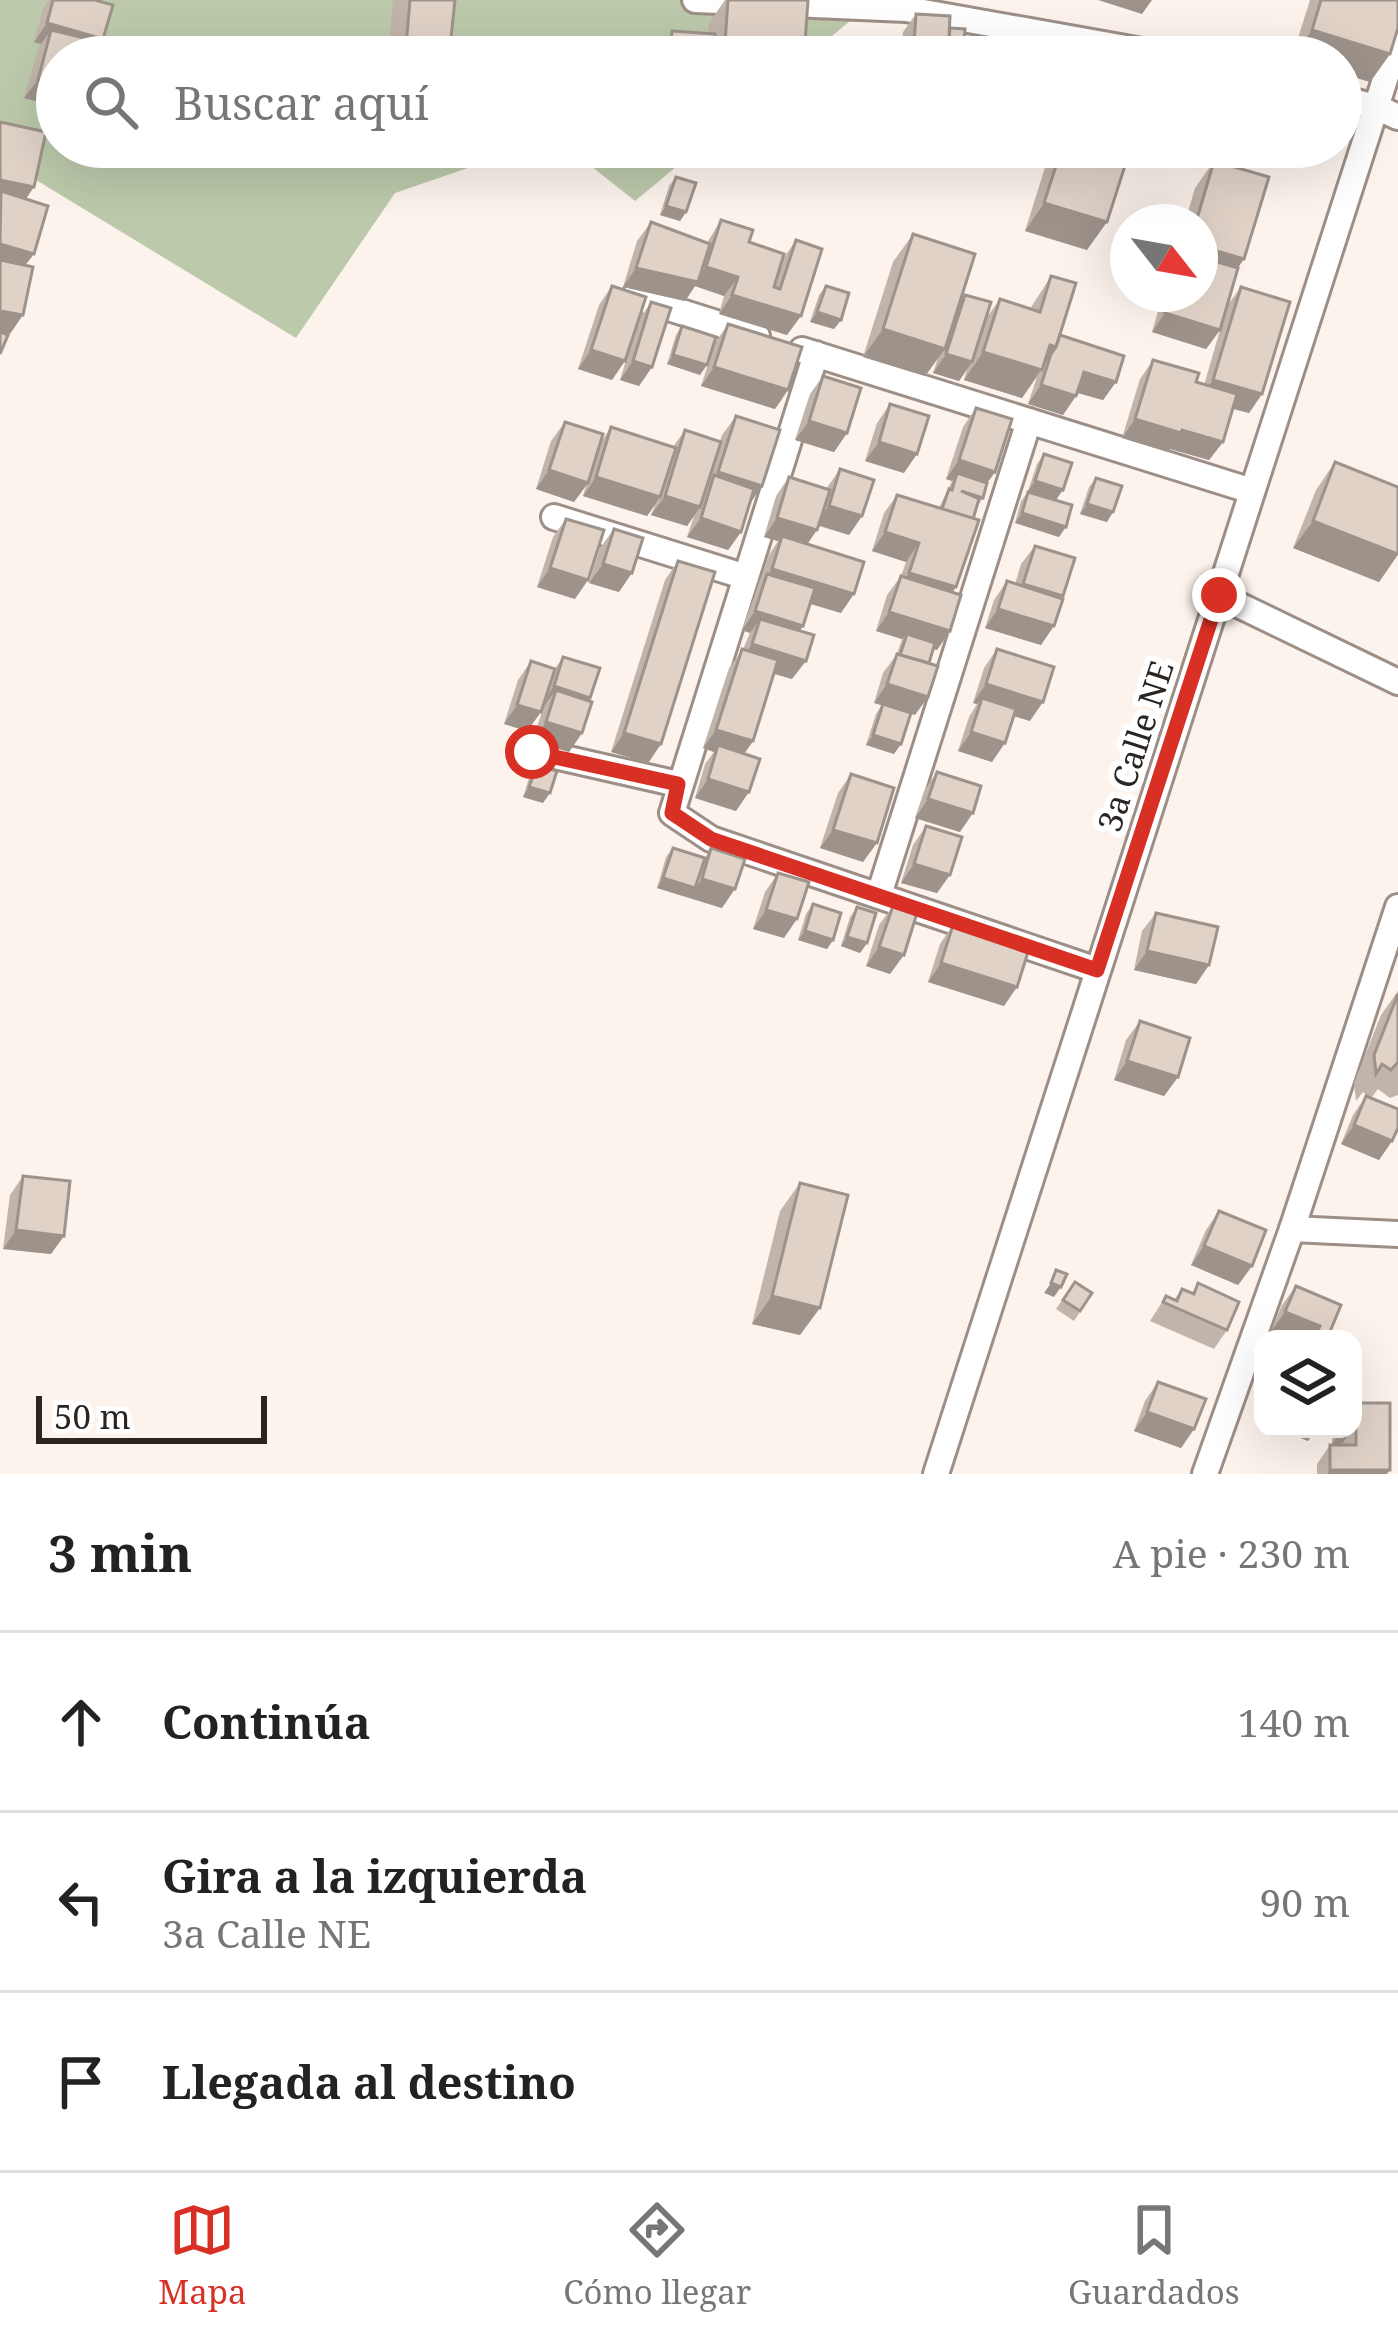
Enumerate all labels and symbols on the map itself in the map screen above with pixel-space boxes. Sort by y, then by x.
north arrow [1110,204,1218,312]
route end [1192,568,1246,622]
street label: 3a Calle NE [1086,655,1184,837]
route start [505,725,559,779]
scale bar [36,1390,267,1443]

